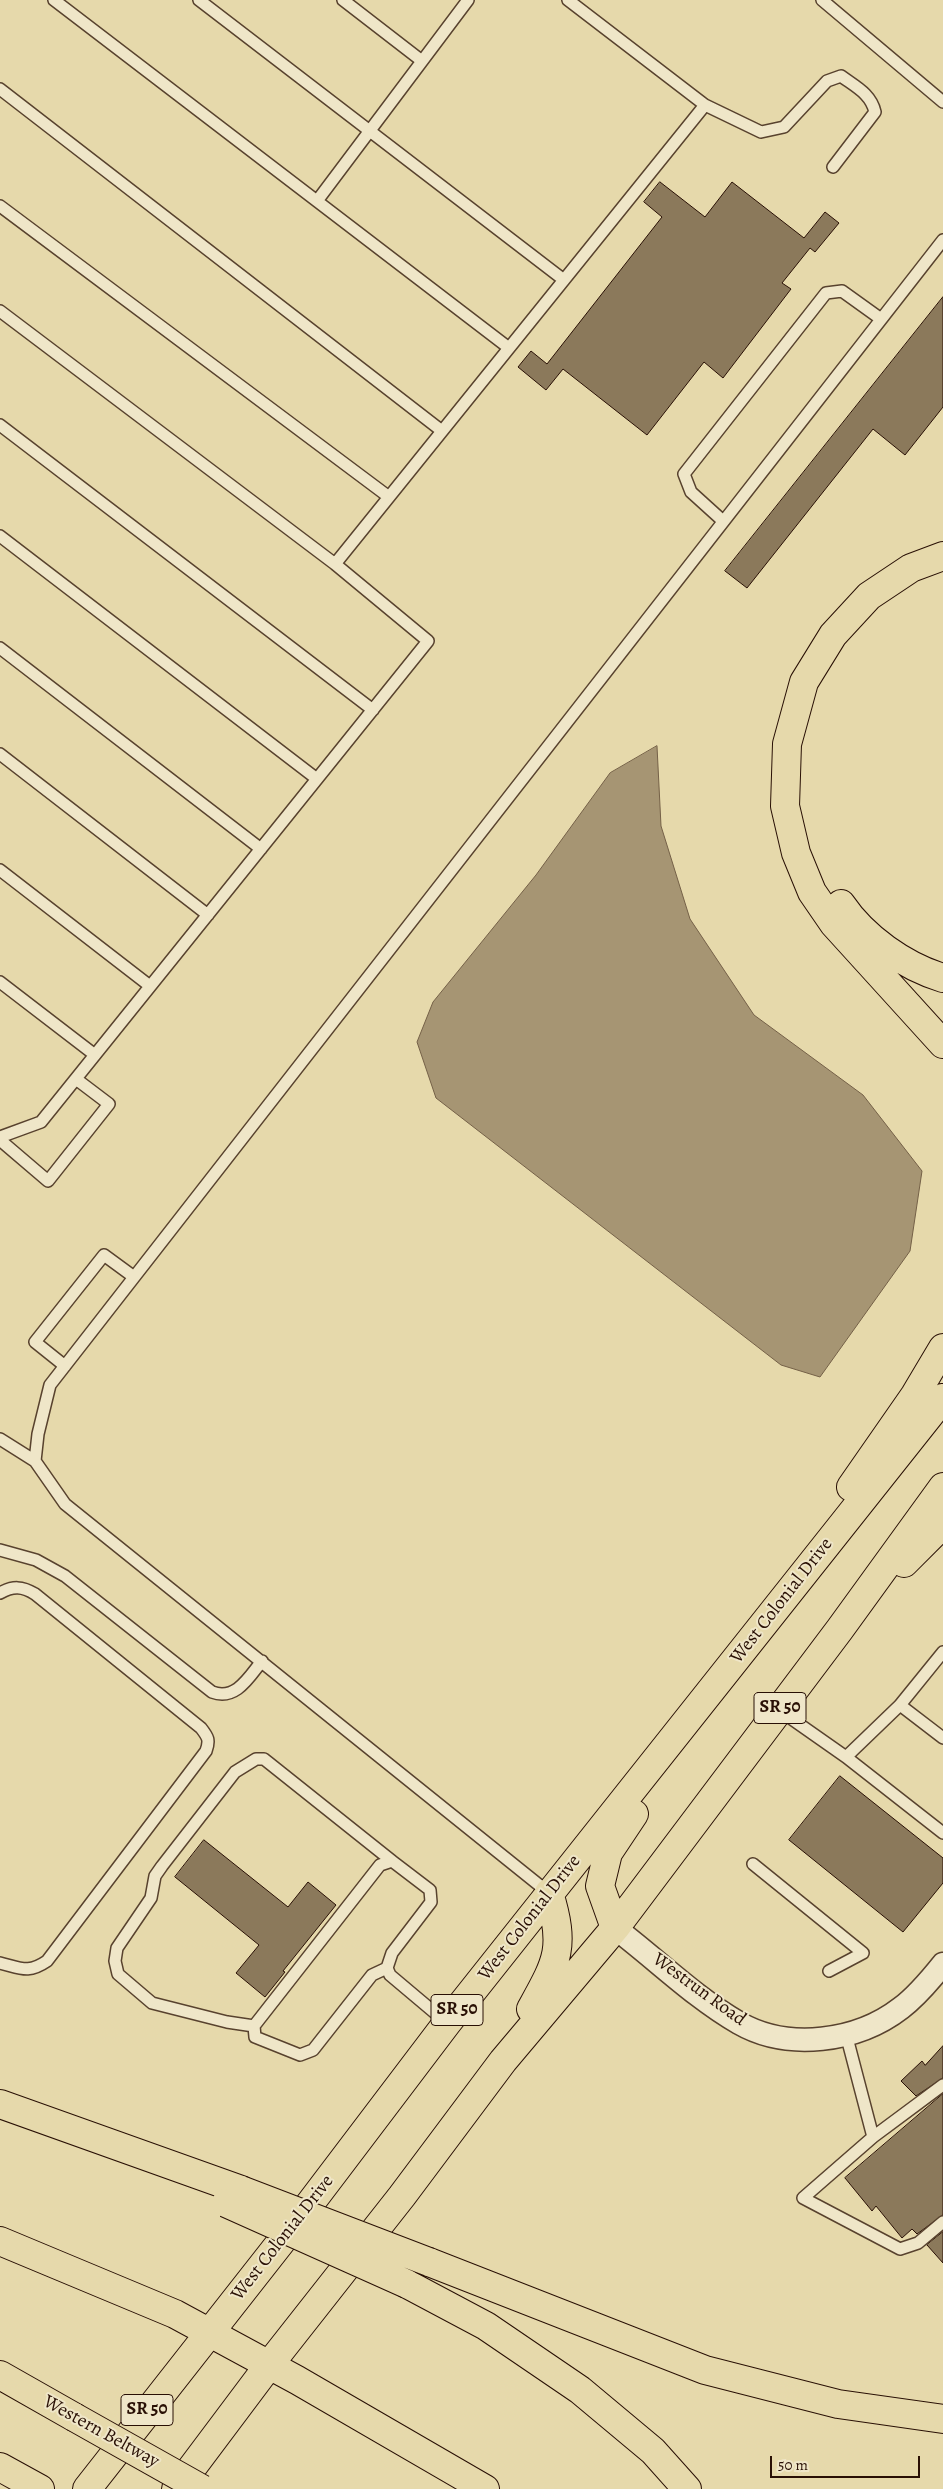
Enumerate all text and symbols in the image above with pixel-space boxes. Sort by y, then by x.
street label: West Colonial Drive [726,1534,838,1668]
road number: SR 50 [754,1692,806,1724]
street label: West Colonial Drive [474,1851,586,1985]
street label: Westrun Road [648,1948,750,2032]
road number: SR 50 [431,1994,483,2026]
street label: West Colonial Drive [227,2171,339,2305]
street label: Western Beltway [39,2391,163,2473]
road number: SR 50 [121,2394,173,2426]
scale bar [773,2446,923,2478]
text: 50 m [778,2455,808,2475]

